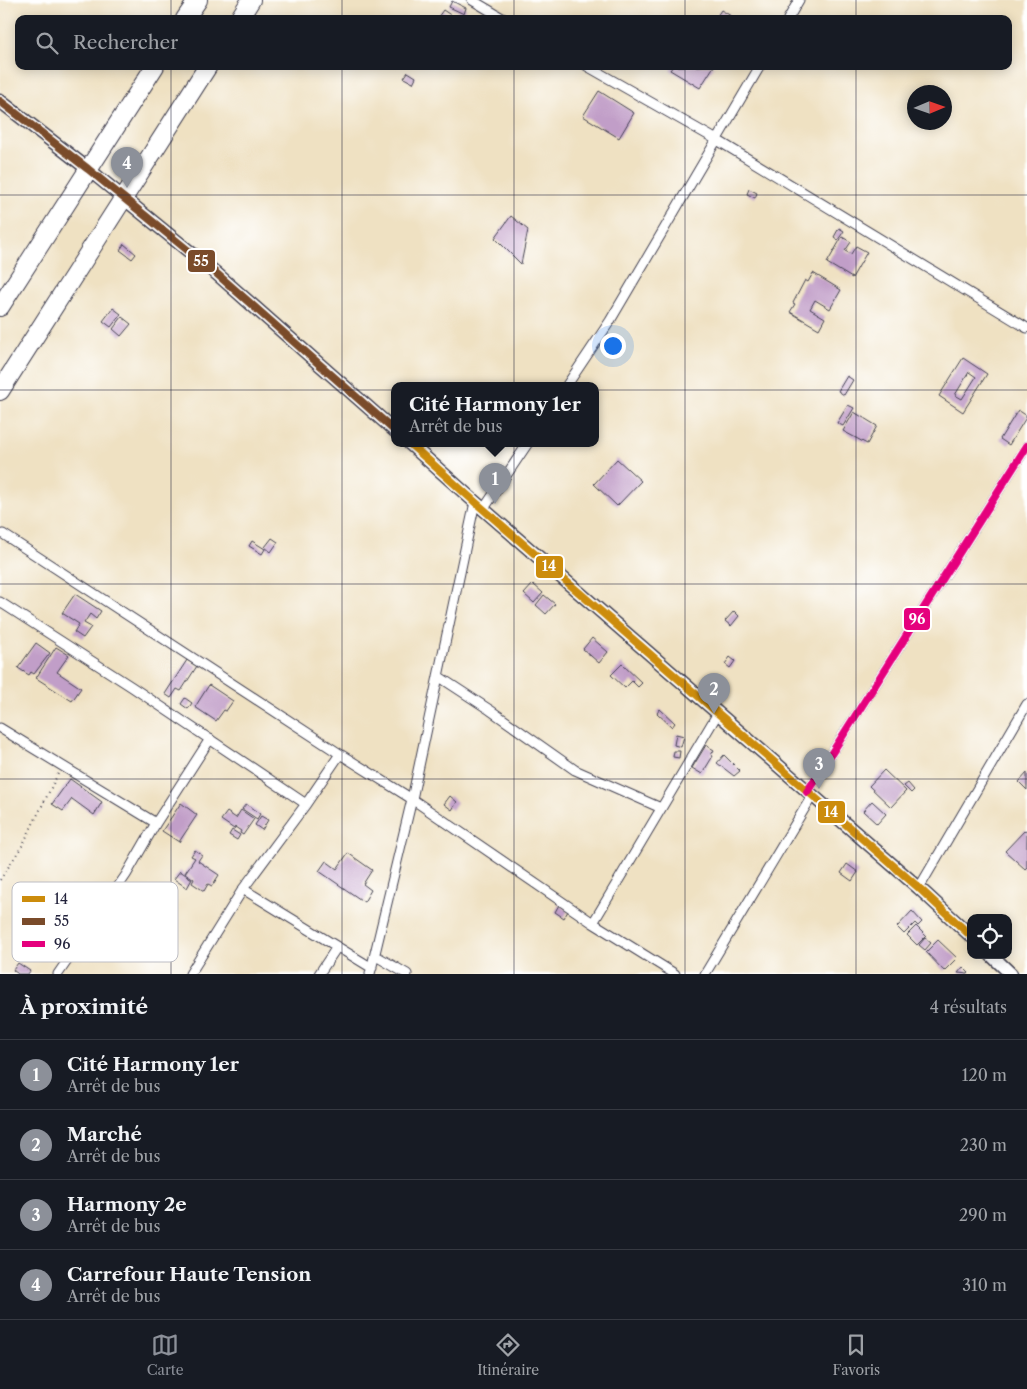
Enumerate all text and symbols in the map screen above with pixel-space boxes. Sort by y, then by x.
search box [15,15,1012,70]
icon: search [33,29,61,57]
text: Rechercher [73,31,178,54]
north arrow [907,85,952,130]
pin: 4 [111,147,143,188]
line badge: 55 [187,249,216,273]
text: 55 [193,252,209,270]
your location [600,333,626,359]
popup [391,382,599,447]
text: Cité Harmony 1er [409,393,581,416]
text: Arrêt de bus [409,416,502,436]
pin: 1 [479,463,511,504]
line badge: 14 [535,555,564,579]
text: 14 [542,557,556,575]
line badge: 96 [903,607,931,631]
text: 96 [909,610,925,628]
pin: 2 [698,673,730,714]
pin: 3 [803,748,835,789]
line badge: 14 [817,800,846,824]
text: 14 [824,803,838,821]
legend [12,882,178,962]
text: 14 [54,890,68,908]
text: 55 [54,912,69,930]
map controls [967,914,1012,959]
button: locate [967,914,1012,959]
text: 96 [54,935,70,953]
text: À proximité [20,994,148,1019]
text: 4 résultats [930,997,1007,1017]
text: Cité Harmony 1er [67,1053,239,1076]
text: 1 [32,1065,40,1085]
text: 120 m [962,1065,1007,1085]
text: Arrêt de bus [67,1076,160,1096]
text: Marché [67,1123,142,1146]
text: 2 [31,1135,41,1155]
text: 230 m [960,1135,1007,1155]
text: Arrêt de bus [67,1146,160,1166]
text: Harmony 2e [67,1193,187,1216]
text: 3 [31,1205,41,1225]
text: 290 m [959,1205,1007,1225]
text: Arrêt de bus [67,1216,160,1236]
text: Carrefour Haute Tension [67,1263,311,1286]
text: 4 [31,1275,41,1295]
text: 310 m [962,1275,1007,1295]
text: Arrêt de bus [67,1286,160,1306]
tab: Carte [147,1331,184,1379]
tab: Itinéraire [477,1331,539,1379]
tab: Favoris [833,1331,880,1379]

